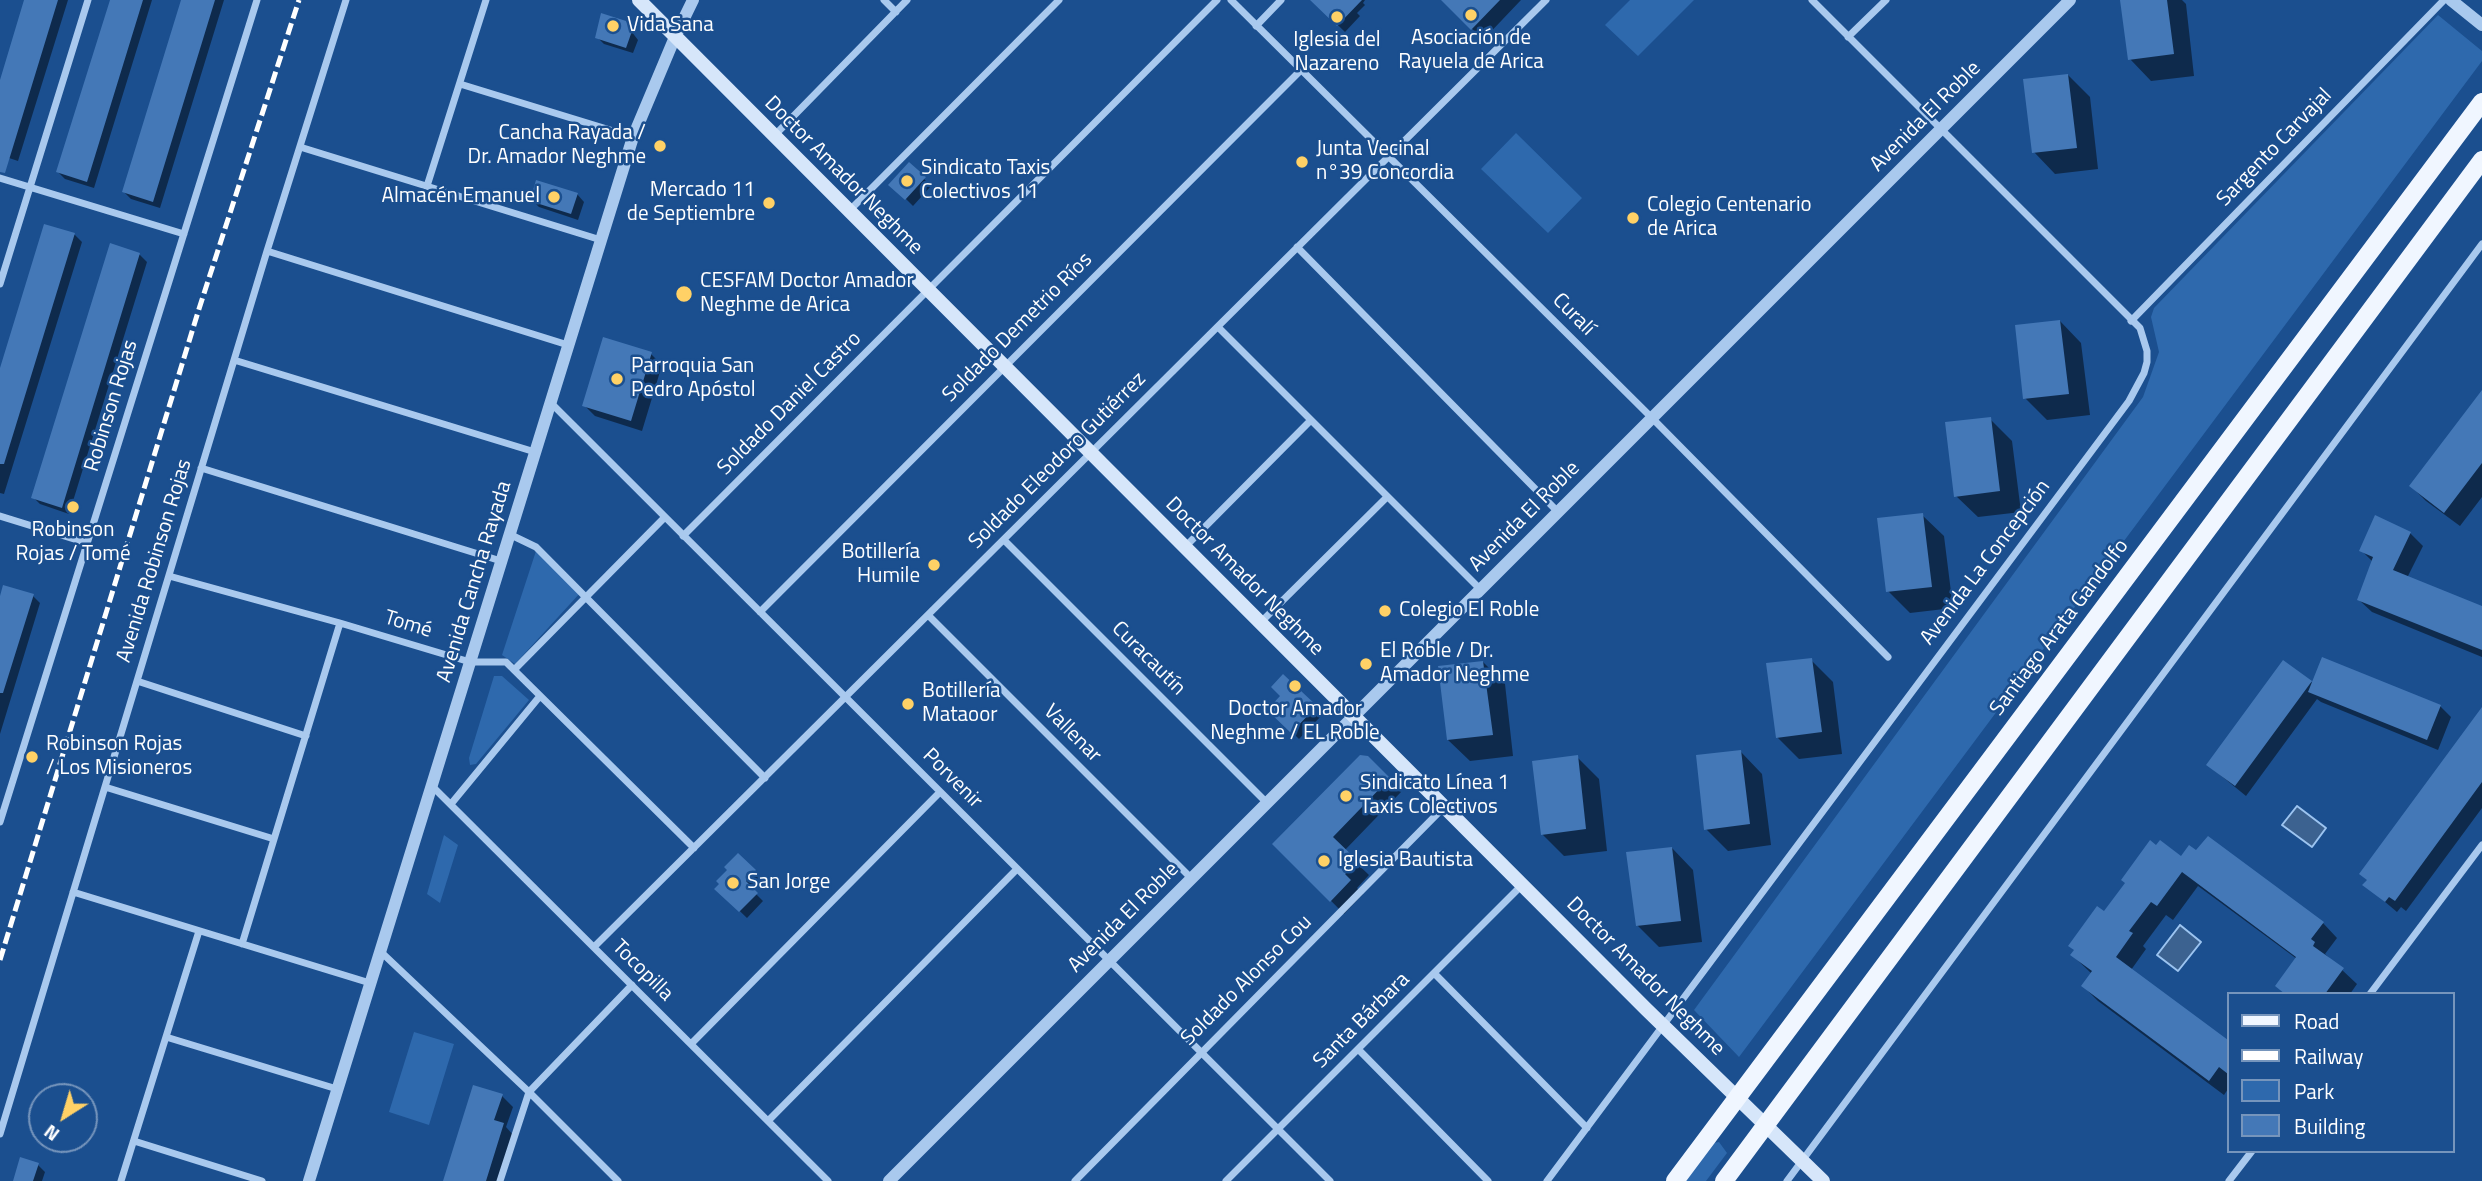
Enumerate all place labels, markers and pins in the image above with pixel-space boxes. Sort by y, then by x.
marker: Asociación de Rayuela de Arica [1463,7,1479,23]
marker: Iglesia del Nazareno [1329,9,1345,25]
place label: Vida Sana [627,13,714,39]
marker: Vida Sana [605,18,621,34]
place label: Asociación de Rayuela de Arica [1398,26,1544,76]
place label: Iglesia del Nazareno [1293,28,1381,78]
place label: Cancha Rayada / Dr. Amador Neghme [468,121,646,171]
place label: Junta Vecinal n°39 Concordia [1316,137,1454,187]
marker: Cancha Rayada / Dr. Amador Neghme [652,138,668,154]
marker: Junta Vecinal n°39 Concordia [1294,154,1310,170]
place label: Sindicato Taxis Colectivos 11 [921,156,1050,206]
marker: Sindicato Taxis Colectivos 11 [899,173,915,189]
place label: Mercado 11 de Septiembre [627,178,755,228]
place label: Almacén Emanuel [381,184,540,210]
marker: Almacén Emanuel [546,189,562,205]
place label: Colegio Centenario de Arica [1647,193,1812,243]
marker: Mercado 11 de Septiembre [761,195,777,211]
marker: Colegio Centenario de Arica [1625,210,1641,226]
place label: CESFAM Doctor Amador Neghme de Arica [700,269,914,319]
marker: CESFAM Doctor Amador Neghme de Arica [674,284,694,304]
place label: Parroquia San Pedro Apóstol [631,354,756,404]
marker: Parroquia San Pedro Apóstol [609,371,625,387]
marker: Robinson Rojas / Tomé [65,499,81,515]
place label: Robinson Rojas / Tomé [16,518,130,568]
place label: Botillería Humile [841,540,920,590]
marker: Botillería Humile [926,557,942,573]
place label: Colegio El Roble [1399,598,1539,624]
marker: Colegio El Roble [1377,603,1393,619]
place label: El Roble / Dr. Amador Neghme [1380,639,1530,689]
marker: El Roble / Dr. Amador Neghme [1358,656,1374,672]
marker: Doctor Amador Neghme / EL Roble [1287,678,1303,694]
place label: Botillería Mataoor [922,679,1001,729]
marker: Botillería Mataoor [900,696,916,712]
place label: Doctor Amador Neghme / EL Roble [1210,697,1380,747]
place label: Robinson Rojas / Los Misioneros [46,732,192,782]
marker: Robinson Rojas / Los Misioneros [24,749,40,765]
place label: Sindicato Línea 1 Taxis Colectivos [1360,771,1509,821]
marker: Sindicato Línea 1 Taxis Colectivos [1338,788,1354,804]
place label: Iglesia Bautista [1338,848,1473,874]
marker: Iglesia Bautista [1316,853,1332,869]
place label: San Jorge [747,870,830,896]
marker: San Jorge [725,875,741,891]

